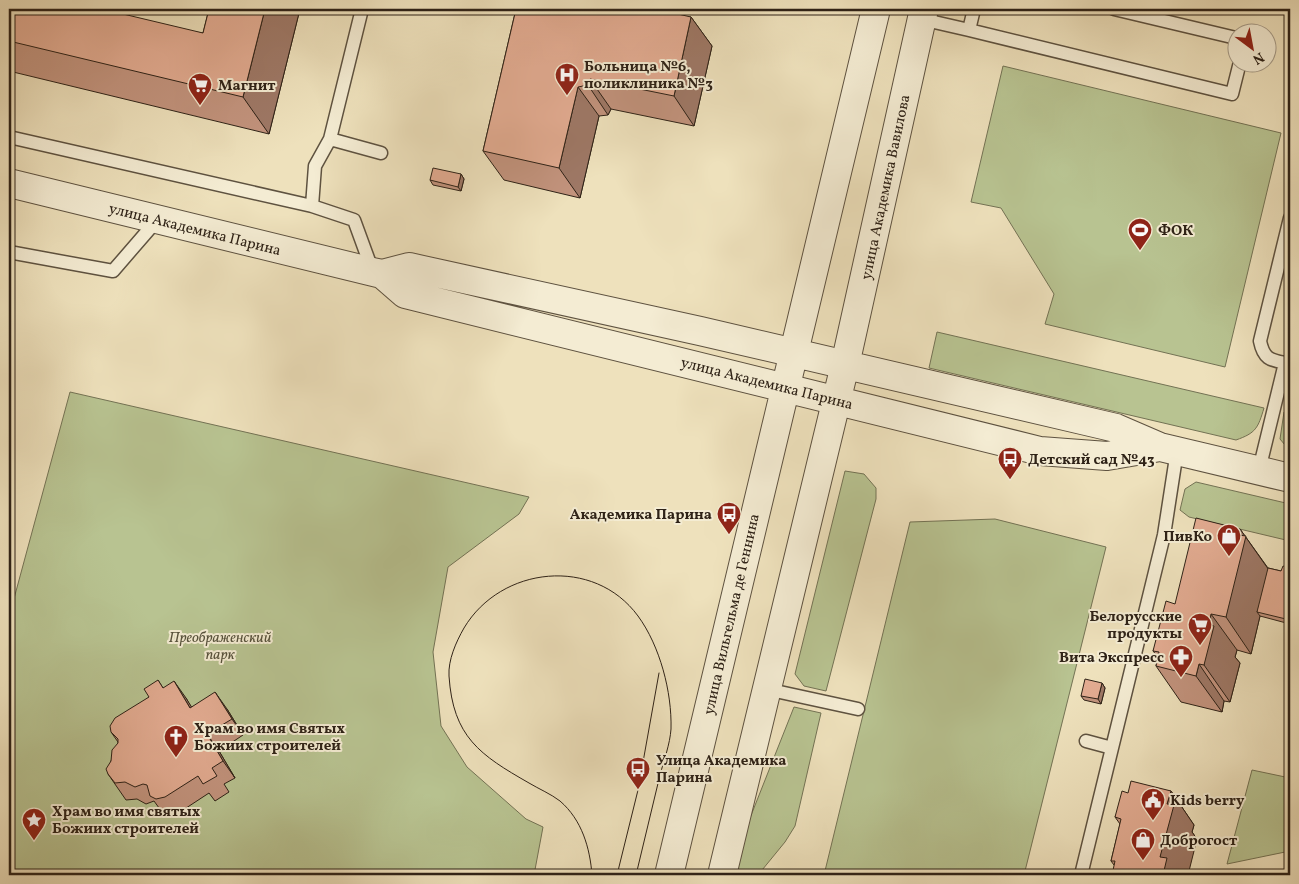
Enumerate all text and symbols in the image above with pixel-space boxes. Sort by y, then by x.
north arrow [1226,22,1276,72]
text: N [1249,47,1267,69]
place label: Больница №6, поликлиника №3 [584,57,713,95]
hospital icon: Больница №6, поликлиника №3 [554,62,580,96]
supermarket icon: Магнит [187,72,213,106]
place label: Магнит [218,76,276,97]
street label: улица Академика Вавилова [857,93,916,282]
street label: улица Академика Парина [106,199,283,262]
sports icon: ФОК [1127,217,1153,251]
place label: ФОК [1158,221,1193,242]
street label: улица Академика Парина [678,353,855,416]
bus stop icon: Детский сад №43 [997,446,1023,480]
place label: Детский сад №43 [1028,450,1155,471]
bus stop icon: Академика Парина [716,501,742,535]
place label: Академика Парина [570,505,712,526]
street label: улица Вильгельма де Геннина [699,512,766,717]
shop icon: ПивКо [1216,523,1242,557]
place label: ПивКо [1163,527,1212,548]
place label: Белорусские продукты [1089,607,1182,645]
supermarket icon: Белорусские продукты [1187,612,1213,646]
park label: Преображенский парк [169,628,272,666]
pharmacy icon: Вита Экспресс [1168,644,1194,678]
place label: Вита Экспресс [1059,648,1164,669]
place label: Храм во имя Святых Божиих строителей [194,719,345,757]
church icon: Храм во имя Святых Божиих строителей [163,724,189,758]
place label: Улица Академика Парина [656,751,786,789]
bus stop icon: Улица Академика Парина [625,756,651,790]
public building icon: Kids berry [1140,787,1166,821]
place label: Kids berry [1170,791,1245,812]
place label: Храм во имя святых Божиих строителей [52,802,201,840]
place icon: Храм во имя святых Божиих строителей [21,807,47,841]
shop icon: Доброгост [1130,827,1156,861]
place label: Доброгост [1160,831,1238,852]

